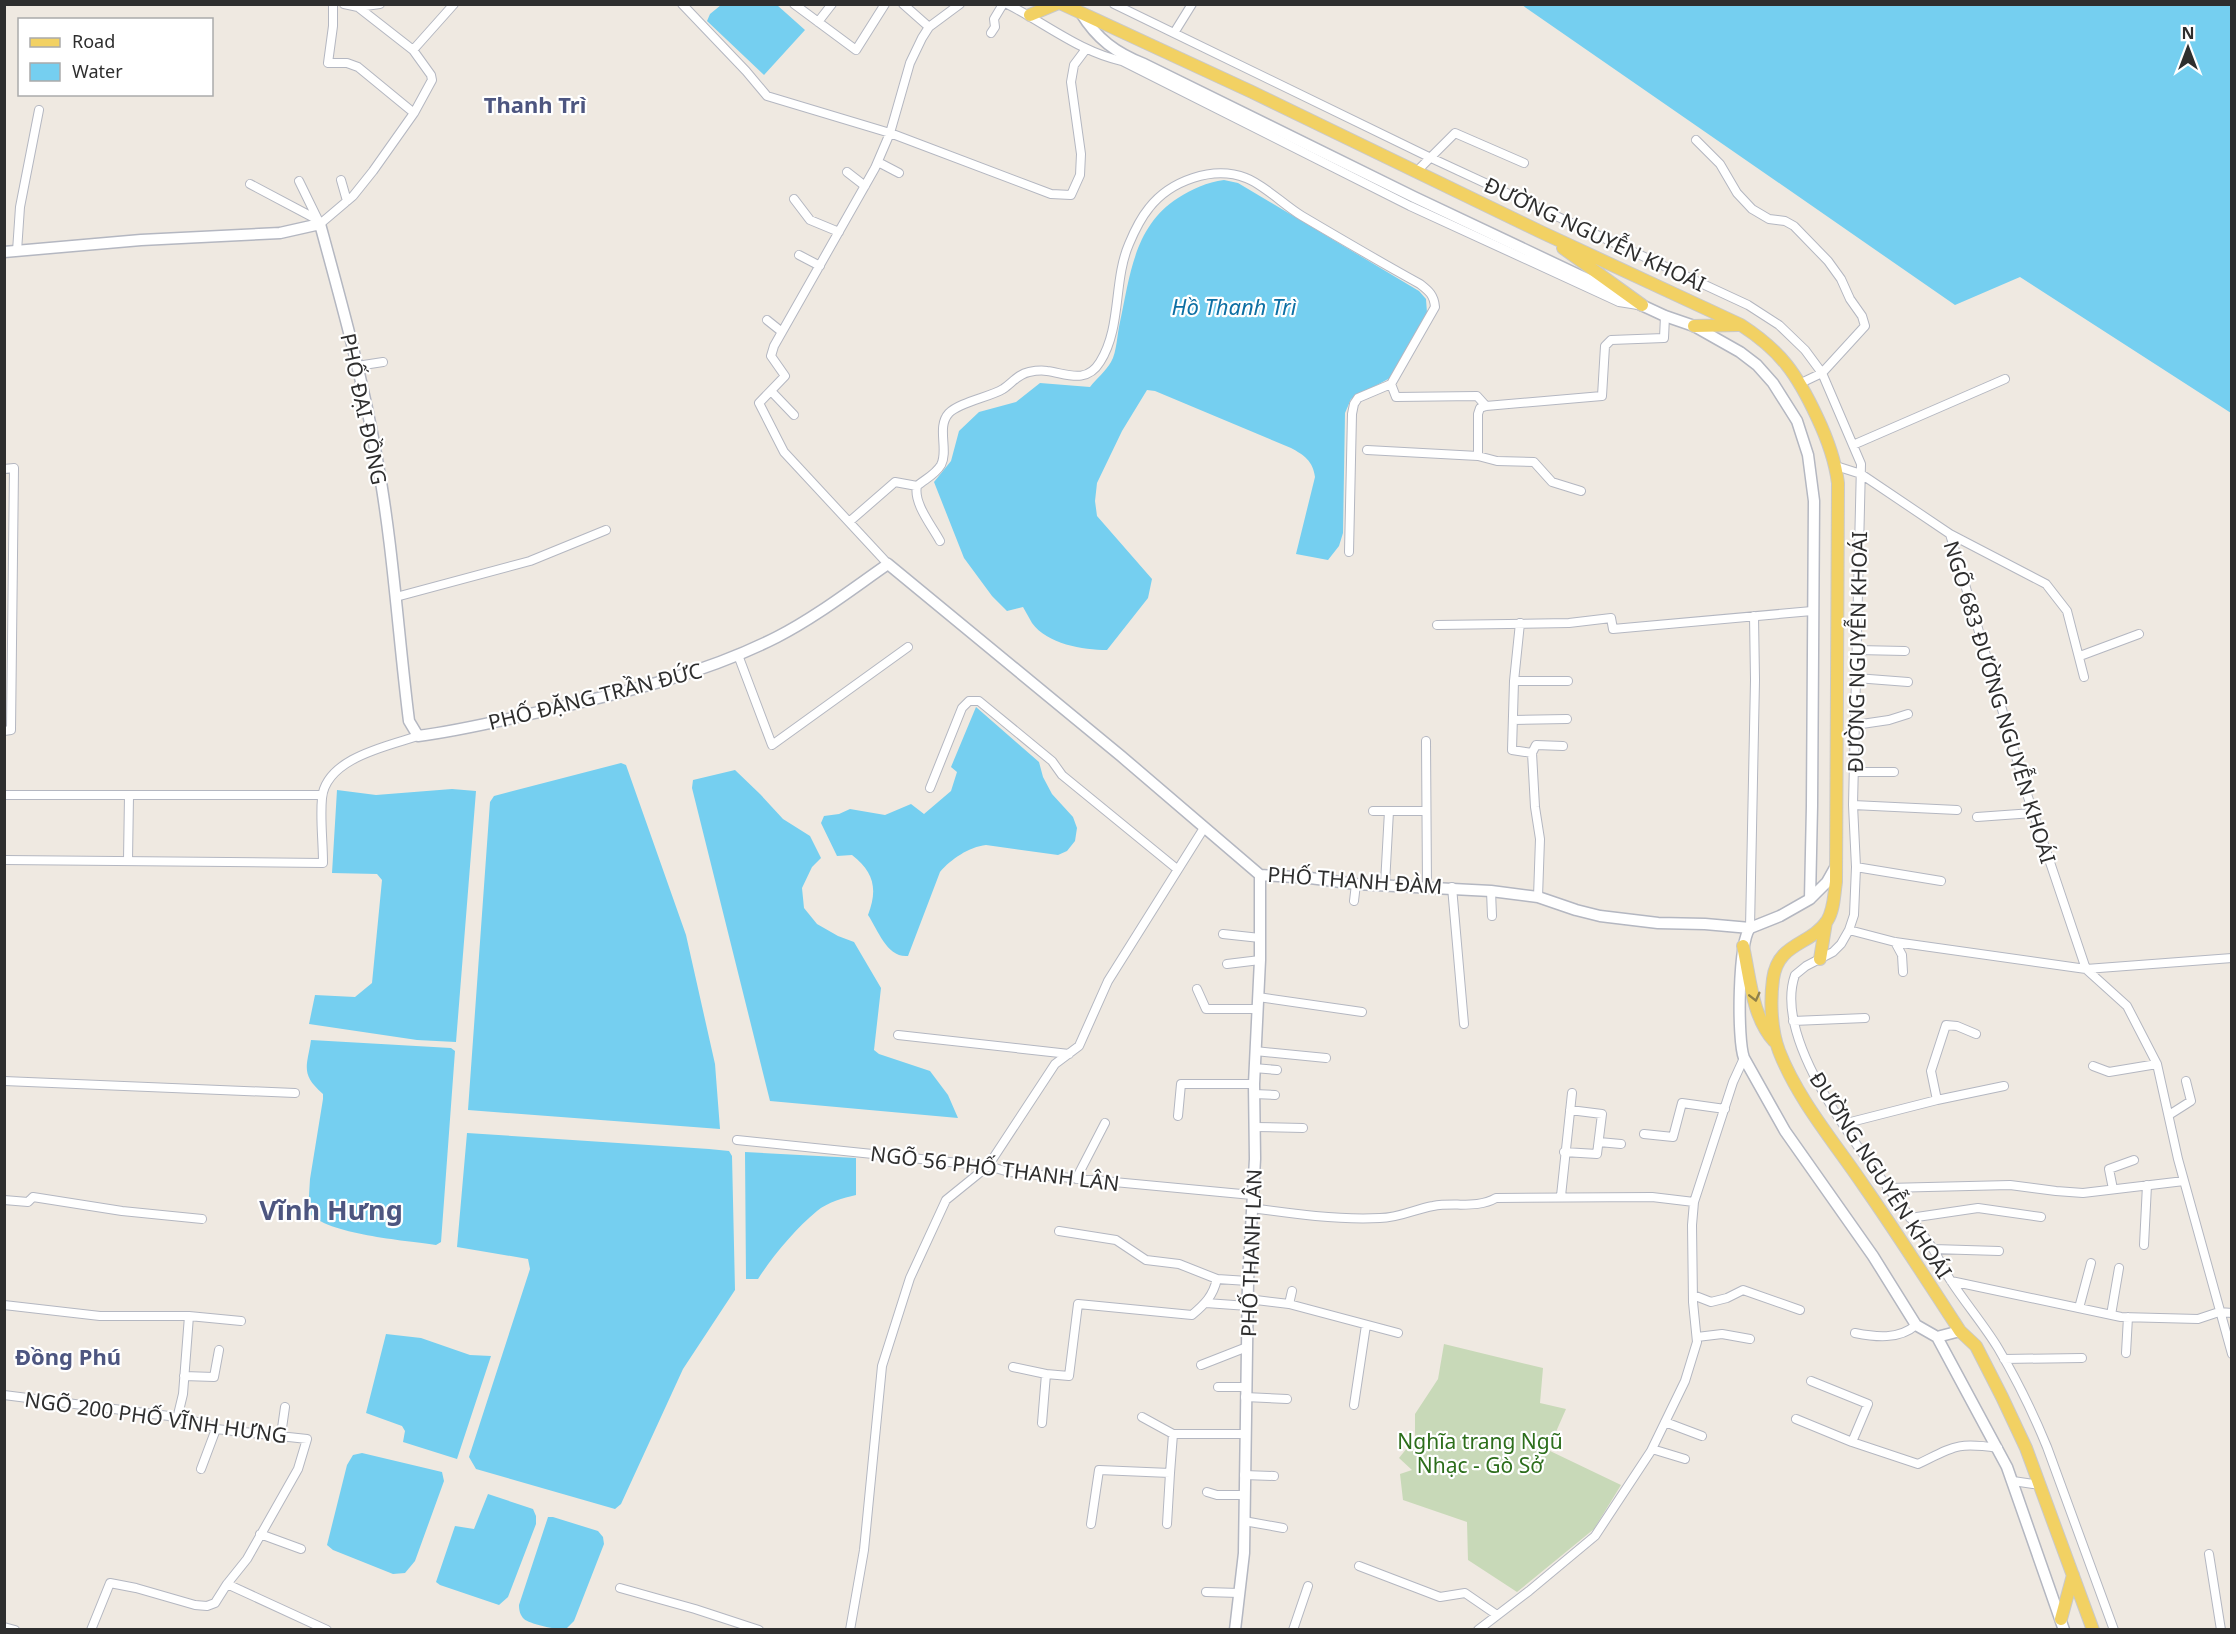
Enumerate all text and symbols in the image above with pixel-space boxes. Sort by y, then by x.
legend [18,18,213,96]
north arrow [2158,18,2218,78]
text: N [2181,22,2195,44]
text: Road [72,29,115,53]
text: Water [72,59,123,83]
district label: Thanh Trì [484,89,587,119]
street label: ĐƯỜNG NGUYỄN KHOÁI [1480,169,1711,298]
water label: Hồ Thanh Trì [1172,291,1297,321]
street label: PHỐ ĐẠI ĐỒNG [334,331,394,487]
street label: ĐƯỜNG NGUYỄN KHOÁI [1840,531,1873,773]
street label: NGÕ 683 ĐƯỜNG NGUYỄN KHOÁI [1938,537,2063,867]
street label: PHỐ ĐẶNG TRẦN ĐỨC [485,656,705,736]
street label: PHỐ THANH ĐÀM [1267,860,1443,900]
one-way arrow [1747,992,1760,1002]
street label: ĐƯỜNG NGUYỄN KHOÁI [1804,1066,1959,1284]
street label: NGÕ 56 PHỐ THANH LÂN [869,1139,1121,1197]
street label: PHỐ THANH LÂN [1234,1168,1268,1338]
district label: Vĩnh Hưng [259,1191,403,1228]
district label: Đồng Phú [15,1341,121,1371]
street label: NGÕ 200 PHỐ VĨNH HƯNG [23,1385,289,1449]
park label: Nghĩa trang Ngũ Nhạc - Gò Sở [1397,1427,1563,1479]

